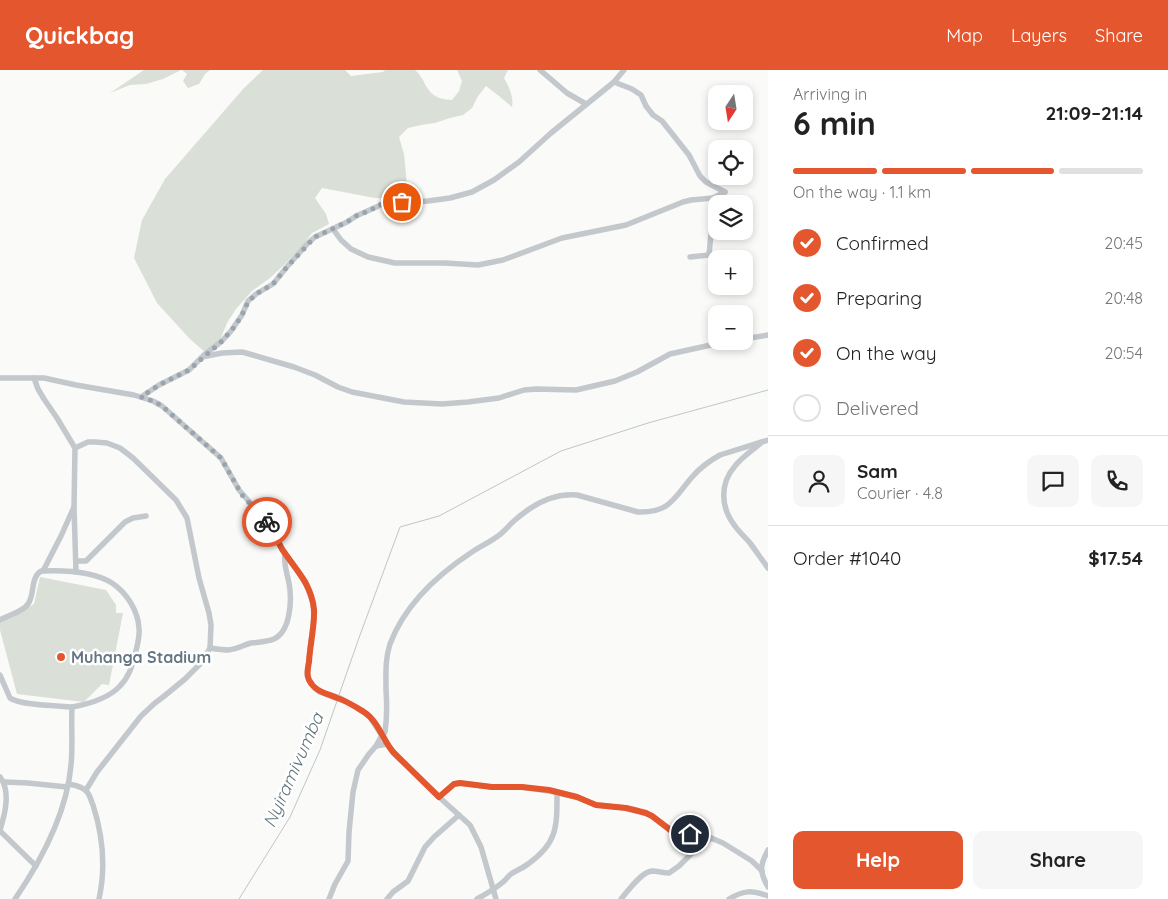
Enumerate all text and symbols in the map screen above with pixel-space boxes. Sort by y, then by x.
text: Quickbag [25,20,134,50]
text: Map [946,24,983,47]
text: Layers [1011,24,1067,47]
text: Share [1095,24,1143,47]
text: Arriving in [793,84,867,104]
north arrow [708,85,752,130]
map controls [708,85,753,350]
text: 21:09–21:14 [1045,101,1143,125]
text: 6 min [793,103,876,143]
button: locate [708,140,753,185]
pin [381,181,423,223]
text: On the way · 1.1 km [793,182,931,202]
icon: bag [388,188,416,216]
button: layers [708,195,753,240]
icon: check [793,229,821,257]
text: Confirmed [836,231,929,255]
text: 20:45 [1104,233,1143,253]
button: + [708,250,753,295]
icon: check [793,284,821,312]
text: Preparing [836,286,922,310]
text: 20:48 [1105,288,1143,308]
button: − [708,305,753,350]
icon: check [793,339,821,367]
text: On the way [836,341,937,365]
text: 20:54 [1104,343,1143,363]
text: Delivered [836,396,919,420]
button: person [793,455,845,507]
button: chat [1027,455,1079,507]
button: phone [1091,455,1143,507]
text: Sam [857,459,898,483]
text: Courier · 4.8 [857,483,943,503]
courier [242,497,292,547]
icon: bike [253,508,281,536]
text: Order #1040 [793,546,901,570]
text: $17.54 [1088,546,1143,570]
place label: Muhanga Stadium [71,647,211,667]
marker: Muhanga Stadium [55,651,67,663]
water label: Nyiramivumba [257,708,329,831]
pin [669,813,711,855]
icon: home [676,820,704,848]
button: Help [793,831,963,889]
button: Share [973,831,1143,889]

